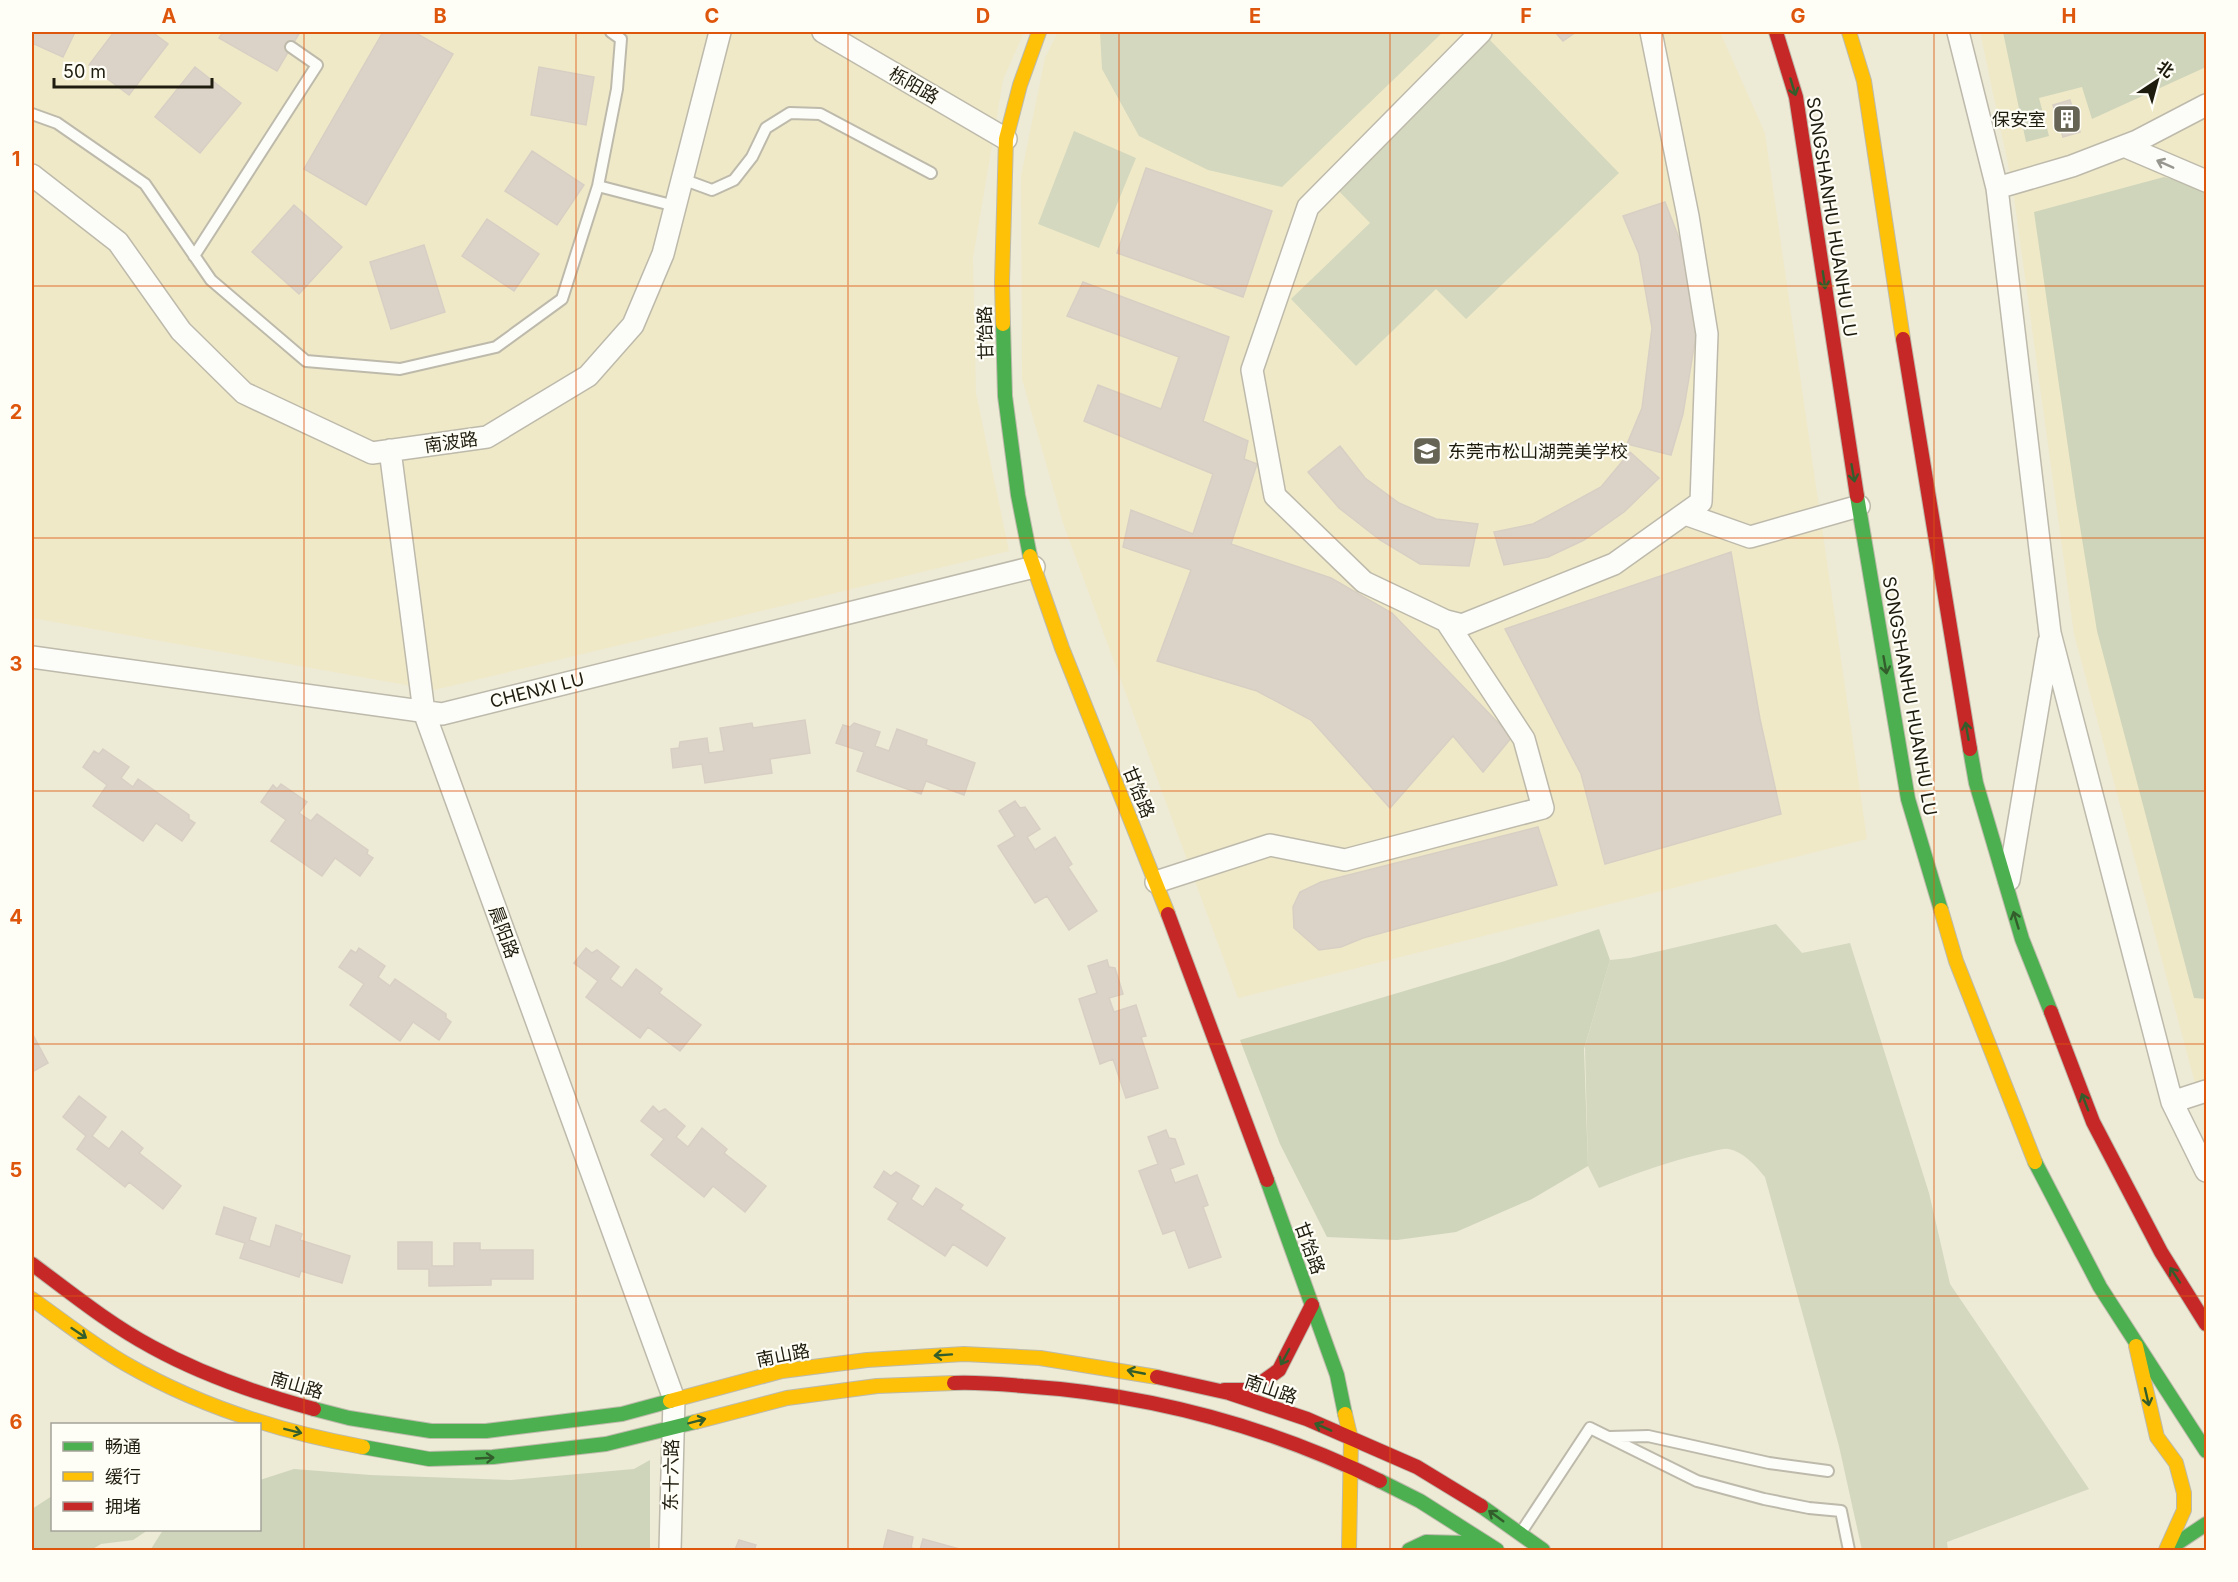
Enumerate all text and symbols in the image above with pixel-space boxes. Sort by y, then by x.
text: A [162,4,177,28]
text: B [433,4,447,28]
text: C [705,4,719,28]
text: D [976,4,990,28]
text: E [1249,4,1261,28]
text: F [1520,4,1532,28]
text: G [1790,4,1806,28]
text: H [2062,4,2076,28]
scale bar [54,51,212,89]
north arrow [2127,51,2187,111]
text: 北 [2153,56,2178,82]
text: 50 m [63,61,106,82]
street label: 栎阳路 [885,62,943,108]
one-way arrow [1788,77,1799,96]
street label: SONGSHANHU HUANHU LU [1803,95,1861,339]
building icon: 保安室 [2051,103,2083,135]
place label: 保安室 [1992,109,2046,130]
text: 1 [12,147,20,171]
one-way arrow [2157,157,2175,169]
one-way arrow [1819,269,1830,289]
street label: 甘饴路 [974,306,996,360]
text: 2 [10,400,22,424]
street label: 南波路 [423,428,479,456]
school or university icon: 东莞市松山湖莞美学校 [1411,435,1443,467]
place label: 东莞市松山湖莞美学校 [1448,441,1628,462]
one-way arrow [1848,462,1859,482]
street label: SONGSHANHU HUANHU LU [1879,575,1941,817]
text: 3 [10,652,22,676]
one-way arrow [1880,655,1891,674]
street label: CHENXI LU [488,668,586,712]
one-way arrow [1961,722,1972,741]
street label: 甘饴路 [1119,763,1159,821]
street label: 晨阳路 [485,903,523,961]
text: 4 [9,905,23,929]
one-way arrow [2010,911,2021,930]
one-way arrow [2079,1093,2090,1112]
text: 5 [10,1158,22,1182]
street label: 甘饴路 [1291,1219,1329,1277]
one-way arrow [2169,1267,2181,1284]
one-way arrow [70,1327,87,1339]
street label: 南山路 [754,1340,812,1370]
one-way arrow [1279,1348,1291,1366]
one-way arrow [933,1350,953,1361]
street label: 南山路 [268,1367,326,1403]
one-way arrow [1127,1367,1147,1378]
street label: 南山路 [1242,1370,1300,1408]
one-way arrow [2142,1388,2154,1407]
text: 6 [10,1410,23,1434]
one-way arrow [688,1415,707,1426]
one-way arrow [1315,1420,1333,1432]
legend [51,1423,261,1531]
one-way arrow [283,1426,302,1438]
text: 畅通 [105,1436,141,1457]
street label: 东十六路 [660,1439,682,1511]
one-way arrow [475,1452,495,1463]
text: 缓行 [105,1466,141,1487]
text: 拥堵 [105,1496,141,1517]
one-way arrow [1488,1510,1504,1522]

